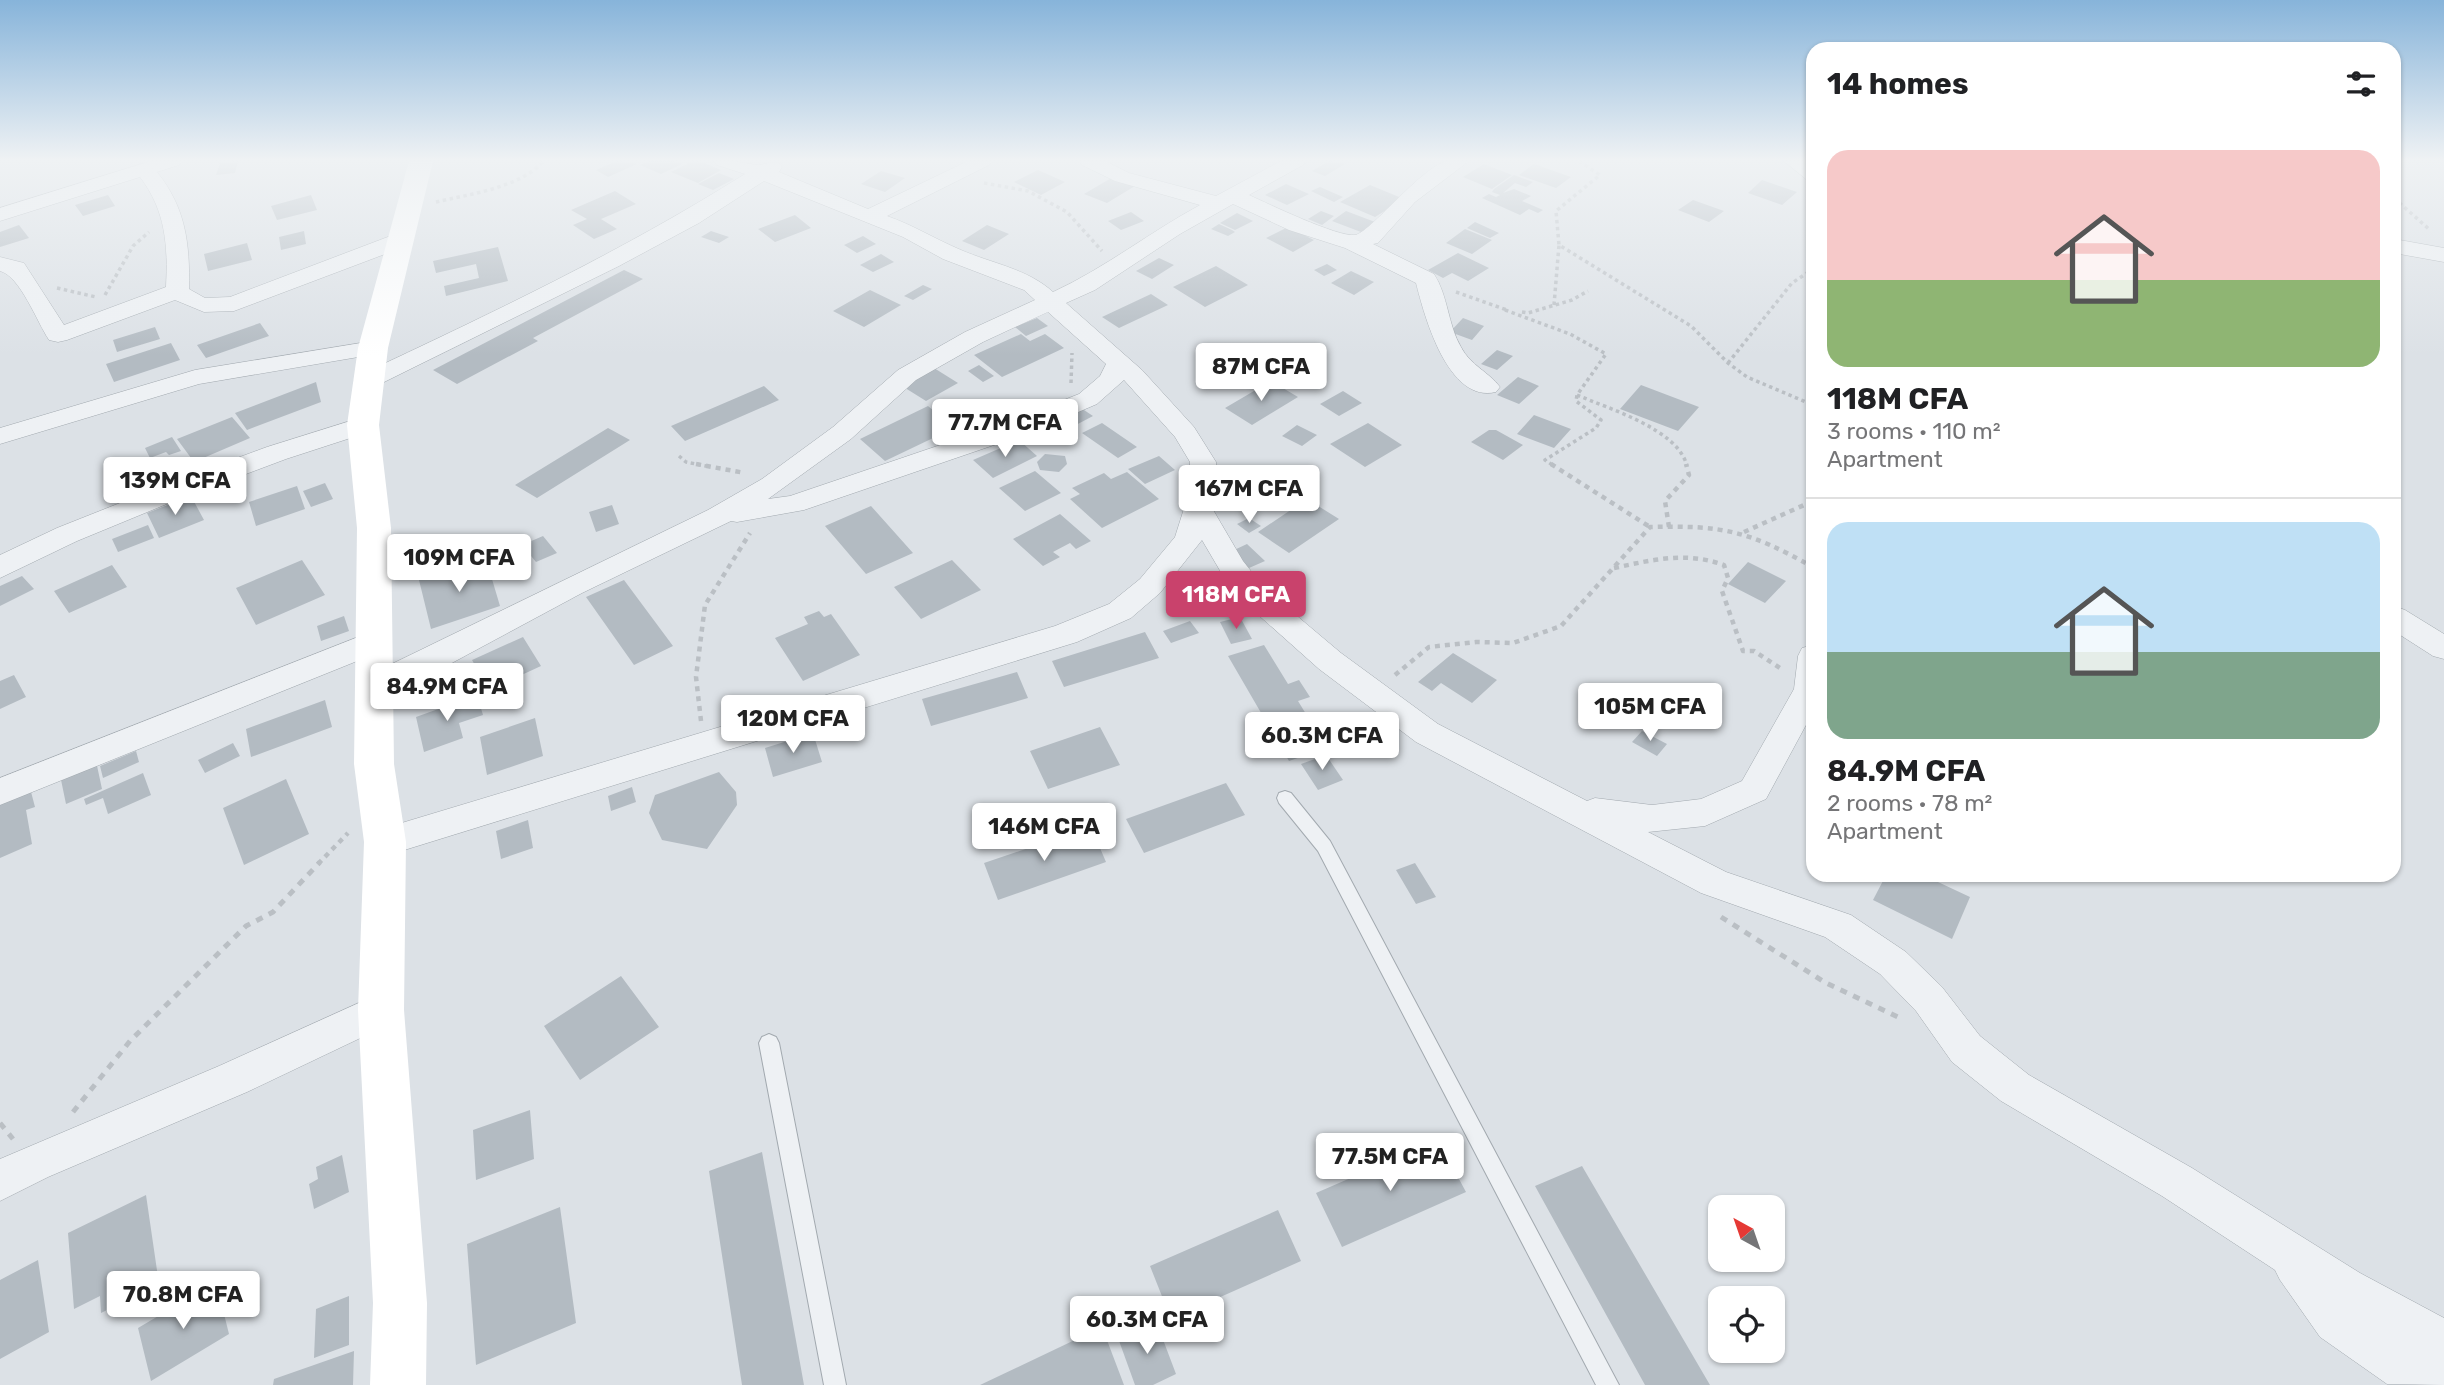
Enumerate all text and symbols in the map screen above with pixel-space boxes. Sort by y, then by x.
icon: filters [2342,65,2380,103]
text: 14 homes [1827,66,1969,102]
icon: home [2041,196,2167,322]
pin: 87M CFA [1196,344,1326,403]
text: 87M CFA [1212,352,1310,380]
text: 118M CFA [1827,381,1968,417]
pin: 77.7M CFA [925,400,1085,459]
text: 77.7M CFA [948,408,1062,436]
text: 3 rooms · 110 m² [1827,417,2001,445]
text: Apartment [1827,445,1943,473]
pin: 139M CFA [103,458,247,517]
text: 139M CFA [119,466,231,494]
pin: 167M CFA [1177,466,1321,525]
text: 167M CFA [1195,474,1303,502]
pin: 109M CFA [387,534,531,594]
text: 109M CFA [403,543,515,571]
icon: home [2041,568,2167,694]
pin: 118M CFA [1164,572,1308,631]
text: 118M CFA [1182,580,1290,608]
pin: 84.9M CFA [367,664,527,723]
text: 84.9M CFA [386,672,508,700]
pin: 105M CFA [1578,684,1722,743]
text: 105M CFA [1594,692,1706,720]
pin: 120M CFA [721,696,865,755]
text: 120M CFA [737,704,849,732]
pin: 60.3M CFA [1242,712,1402,772]
text: 60.3M CFA [1261,721,1383,749]
text: 84.9M CFA [1827,753,1985,789]
text: 2 rooms · 78 m² [1827,789,1992,817]
pin: 146M CFA [972,804,1116,863]
text: 146M CFA [988,812,1100,840]
text: Apartment [1827,817,1943,845]
pin: 77.5M CFA [1310,1134,1470,1193]
text: 77.5M CFA [1332,1142,1448,1170]
north arrow [1708,1195,1785,1272]
map controls [1708,1195,1785,1363]
pin: 70.8M CFA [103,1272,263,1331]
text: 70.8M CFA [123,1280,243,1308]
button: locate [1708,1286,1785,1363]
pin: 60.3M CFA [1067,1296,1227,1356]
text: 60.3M CFA [1086,1305,1208,1333]

